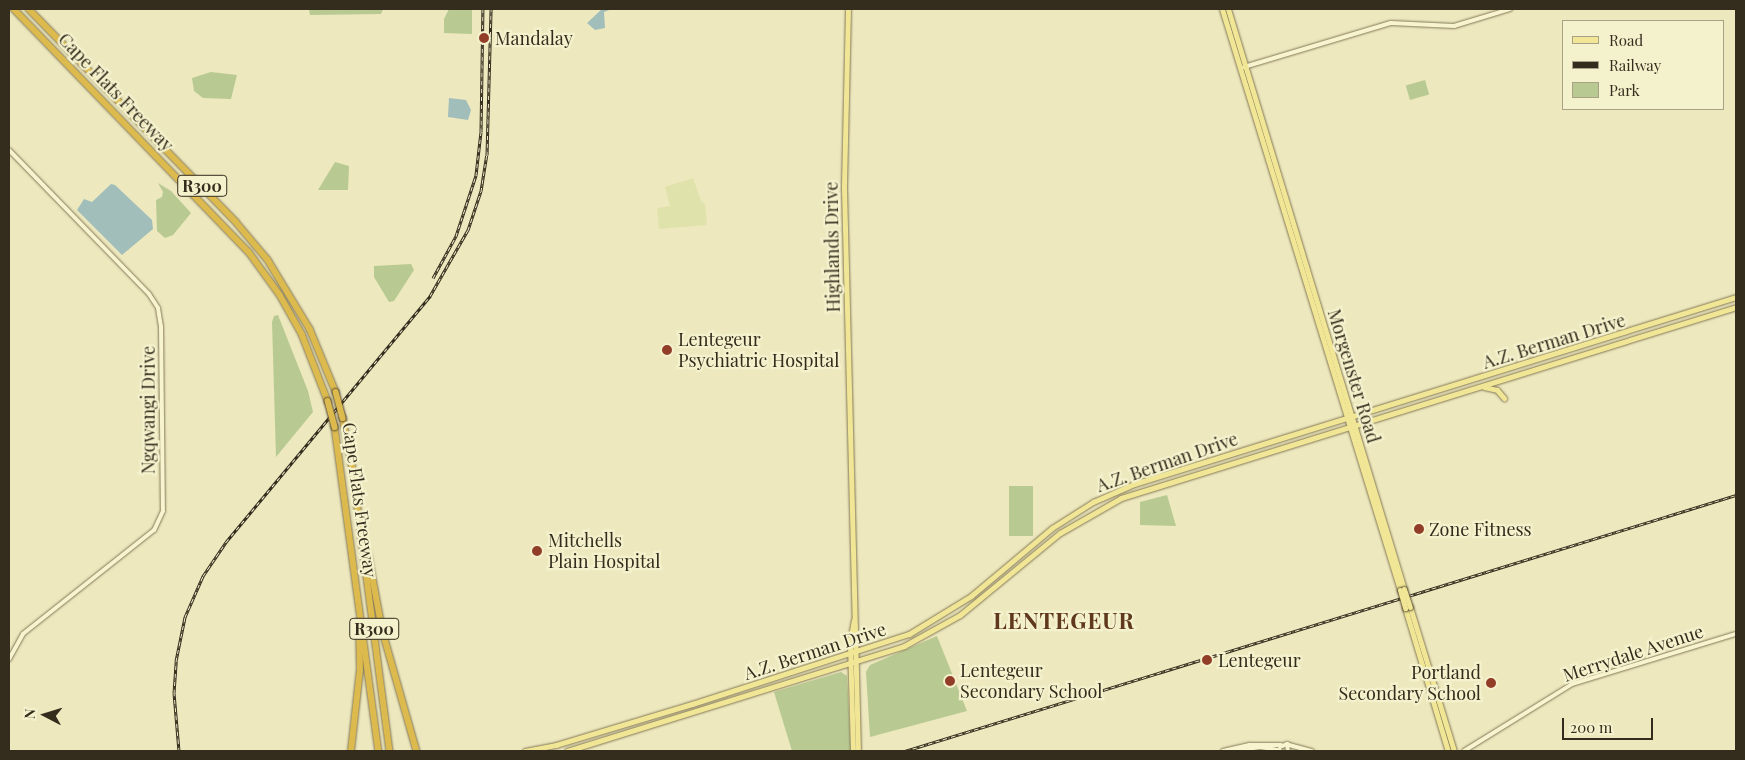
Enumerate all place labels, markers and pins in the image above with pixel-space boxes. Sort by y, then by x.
place label: Mandalay [495,27,573,49]
marker: Mandalay [477,31,491,45]
place label: Lentegeur Psychiatric Hospital [678,329,839,372]
marker: Lentegeur Psychiatric Hospital [660,343,674,357]
place label: Zone Fitness [1429,518,1532,540]
marker: Zone Fitness [1413,523,1425,535]
place label: Mitchells Plain Hospital [548,530,660,572]
marker: Mitchells Plain Hospital [530,544,544,558]
place label: Lentegeur [1218,649,1301,671]
marker: Lentegeur [1200,653,1214,667]
place label: Lentegeur Secondary School [960,660,1103,702]
place label: Portland Secondary School [1338,662,1481,704]
marker: Lentegeur Secondary School [944,675,956,687]
marker: Portland Secondary School [1485,677,1497,689]

